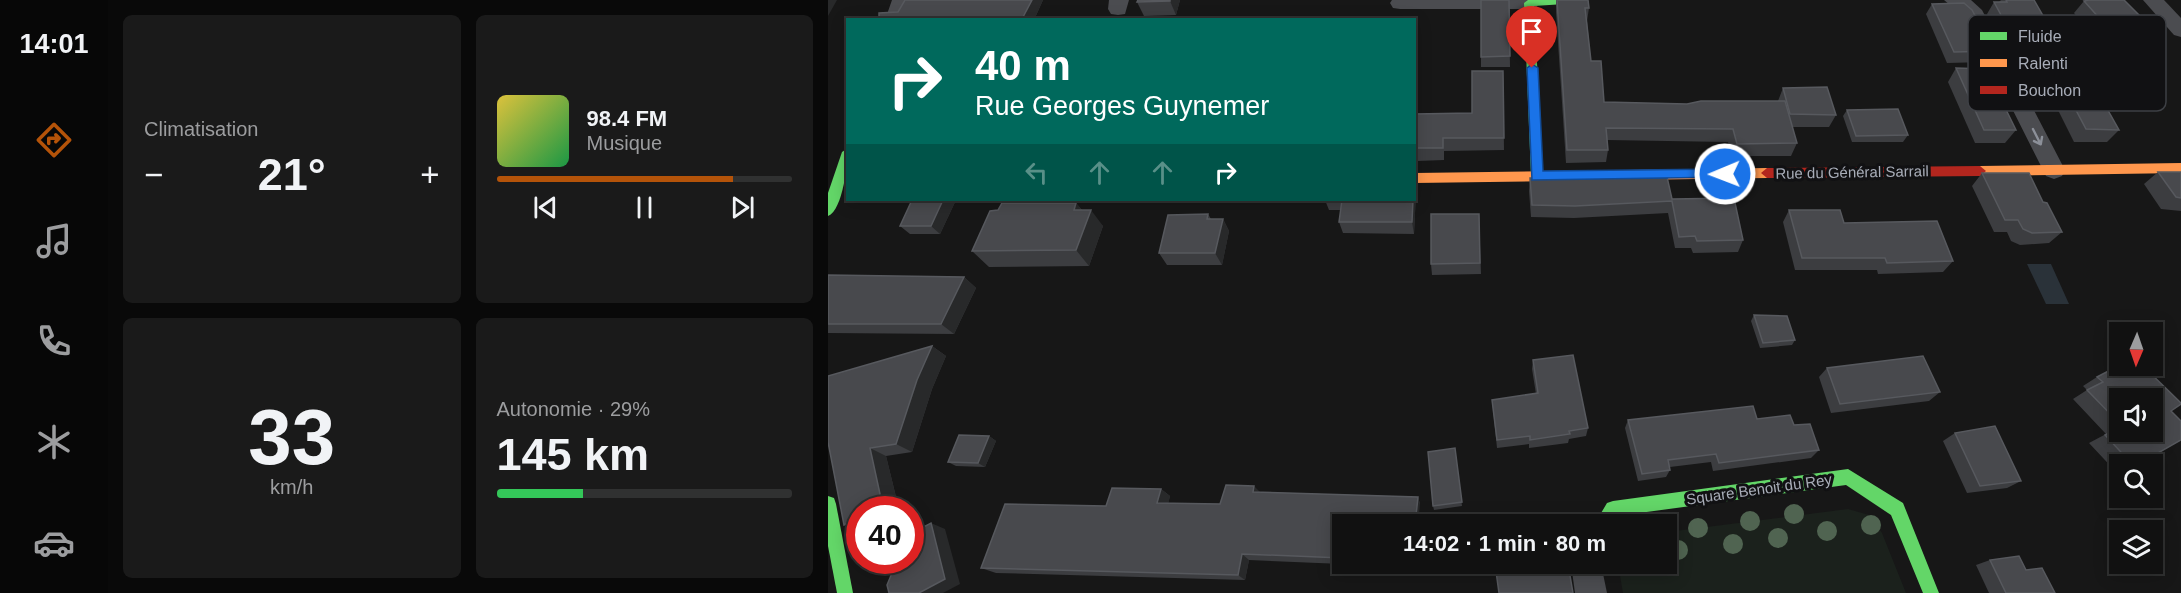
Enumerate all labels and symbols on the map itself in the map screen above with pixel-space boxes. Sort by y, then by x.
pin [1506,6,1557,68]
legend [1968,15,2166,111]
text: Fluide [2018,28,2062,45]
text: Ralenti [2018,55,2068,72]
text: Bouchon [2018,82,2081,99]
one-way arrow [2031,128,2043,145]
position arrow [1693,142,1757,206]
street label: Rue du Général Sarrail [1775,162,1929,182]
north arrow [2109,322,2163,376]
street label: Square Benoit du Rey [1685,470,1833,508]
speed limit sign: 40 [846,496,924,574]

